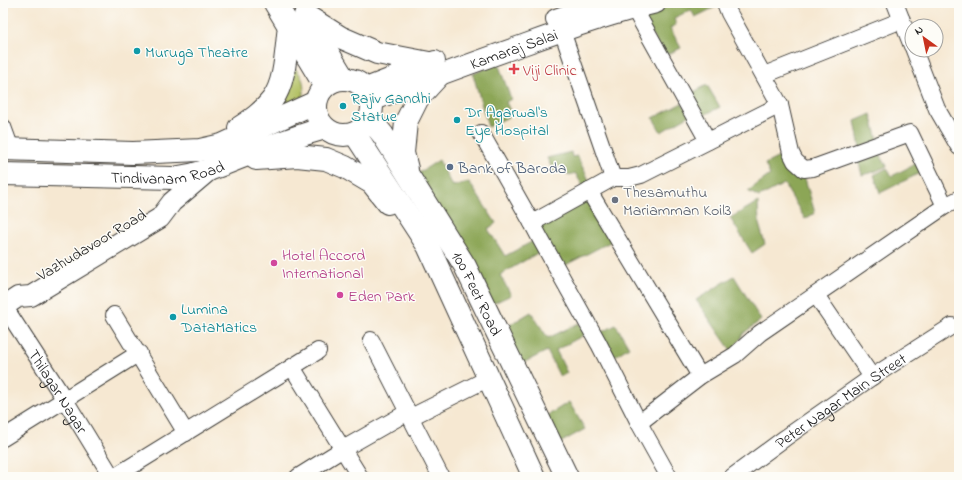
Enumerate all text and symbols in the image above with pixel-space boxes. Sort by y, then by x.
north arrow [904,18,944,58]
text: N [912,22,927,39]
street label: Kamaraj Salai [467,24,561,77]
place label: Muruga Theatre [145,41,249,65]
marker: Muruga Theatre [132,46,142,56]
place label: Viji Clinic [522,59,577,83]
marker: Viji Clinic [508,63,520,75]
place label: Rajiv Gandhi Statue [351,87,431,129]
marker: Rajiv Gandhi Statue [338,101,348,111]
place label: Dr Agarwal's Eye Hospital [464,101,549,143]
marker: Dr Agarwal's Eye Hospital [452,115,462,125]
street label: Tindivanam Road [110,155,228,192]
place label: Bank of Baroda [457,157,566,181]
marker: Bank of Baroda [445,162,455,172]
place label: Thesamuthu Mariamman Koil3 [623,181,731,223]
marker: Thesamuthu Mariamman Koil3 [610,195,620,205]
street label: Vazhudavoor Road [32,204,151,288]
place label: Hotel Accord International [282,244,365,286]
street label: 100 Feet Road [445,247,507,340]
marker: Hotel Accord International [269,258,279,268]
place label: Eden Park [348,285,416,309]
marker: Eden Park [335,290,345,300]
place label: Lumina DataMatics [180,298,257,340]
marker: Lumina DataMatics [168,312,178,322]
street label: Thilagar Nagar [21,345,93,439]
street label: Peter Nagar Main Street [771,348,912,455]

